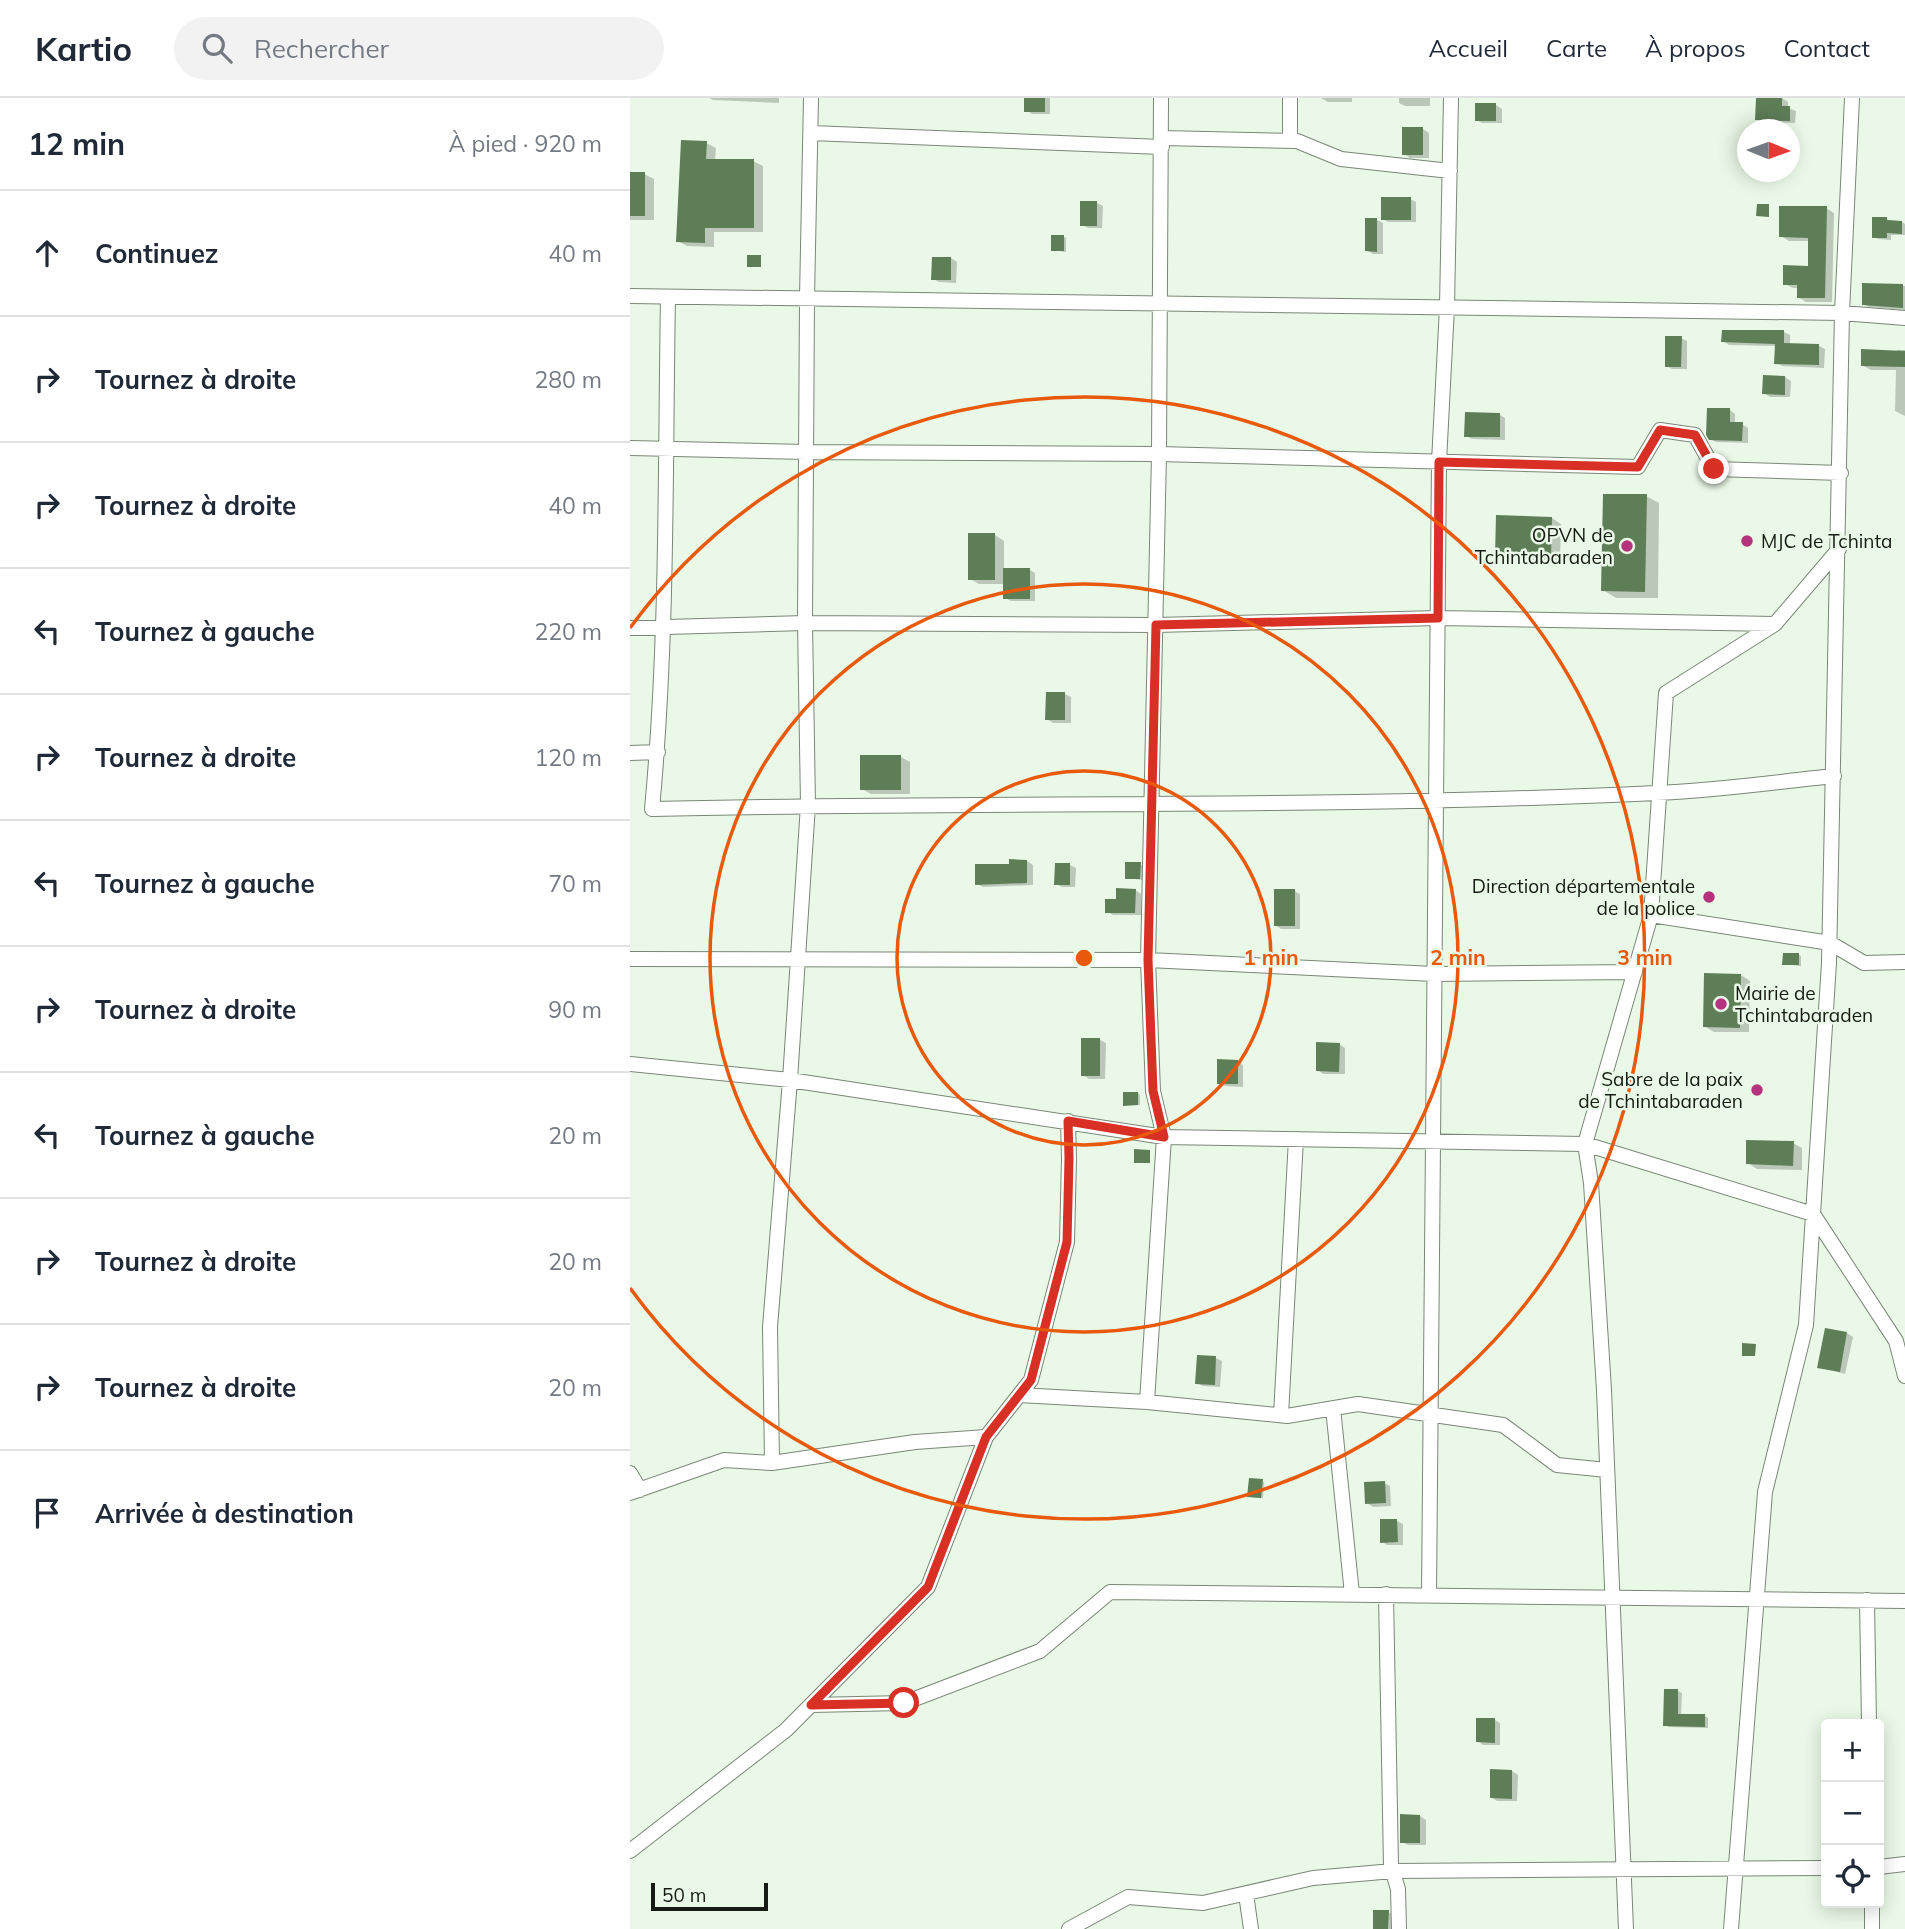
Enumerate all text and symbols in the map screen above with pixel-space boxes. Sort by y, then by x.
search box [174,17,664,80]
text: Kartio [35,28,132,69]
icon: search [198,29,236,67]
text: Rechercher [254,32,389,65]
text: Accueil [1429,33,1508,63]
text: Carte [1546,33,1607,63]
text: À propos [1645,33,1746,63]
text: Contact [1784,33,1870,63]
north arrow [1737,119,1800,182]
text: 12 min [28,125,125,163]
text: À pied · 920 m [449,129,602,158]
icon: ahead [28,234,66,272]
text: Continuez [95,237,219,270]
text: 40 m [548,239,602,268]
icon: right [28,360,66,398]
text: Tournez à droite [95,363,296,396]
text: 280 m [534,365,602,394]
route end [1698,453,1729,484]
icon: right [28,486,66,524]
text: Tournez à droite [95,489,296,522]
text: 40 m [548,491,602,520]
place label: OPVN de Tchintabaraden [1475,523,1613,569]
place label: MJC de Tchinta [1761,529,1892,553]
marker: MJC de Tchinta [1739,533,1755,549]
marker: OPVN de Tchintabaraden [1619,538,1635,554]
icon: left [28,612,66,650]
text: Tournez à gauche [95,615,315,648]
text: 220 m [534,617,602,646]
icon: right [28,738,66,776]
text: Tournez à droite [95,741,296,774]
text: 120 m [534,743,602,772]
icon: left [28,864,66,902]
text: Tournez à gauche [95,867,315,900]
text: 70 m [548,869,602,898]
place label: Direction départementale de la police [1472,874,1695,920]
marker: Direction départementale de la police [1701,889,1717,905]
text: 1 min [1243,944,1299,970]
text: 2 min [1430,944,1486,970]
text: 3 min [1617,944,1673,970]
centre of rings [1072,946,1096,970]
place label: Mairie de Tchintabaraden [1735,981,1873,1027]
icon: right [28,990,66,1028]
text: Tournez à droite [95,993,296,1026]
text: 90 m [548,995,602,1024]
marker: Mairie de Tchintabaraden [1713,996,1729,1012]
place label: Sabre de la paix de Tchintabaraden [1578,1067,1743,1113]
marker: Sabre de la paix de Tchintabaraden [1749,1082,1765,1098]
icon: left [28,1116,66,1154]
text: Tournez à gauche [95,1119,315,1152]
text: 20 m [548,1121,602,1150]
icon: right [28,1242,66,1280]
text: Tournez à droite [95,1245,296,1278]
text: 20 m [548,1247,602,1276]
icon: right [28,1368,66,1406]
text: Tournez à droite [95,1371,296,1404]
text: 20 m [548,1373,602,1402]
icon: arrive [28,1494,66,1532]
text: Arrivée à destination [95,1497,354,1530]
route start [888,1687,919,1718]
map controls [1821,1719,1884,1908]
button: + [1821,1719,1884,1782]
button: − [1821,1782,1884,1845]
button: locate [1821,1845,1884,1908]
scale bar [651,1880,768,1912]
text: 50 m [662,1883,706,1907]

